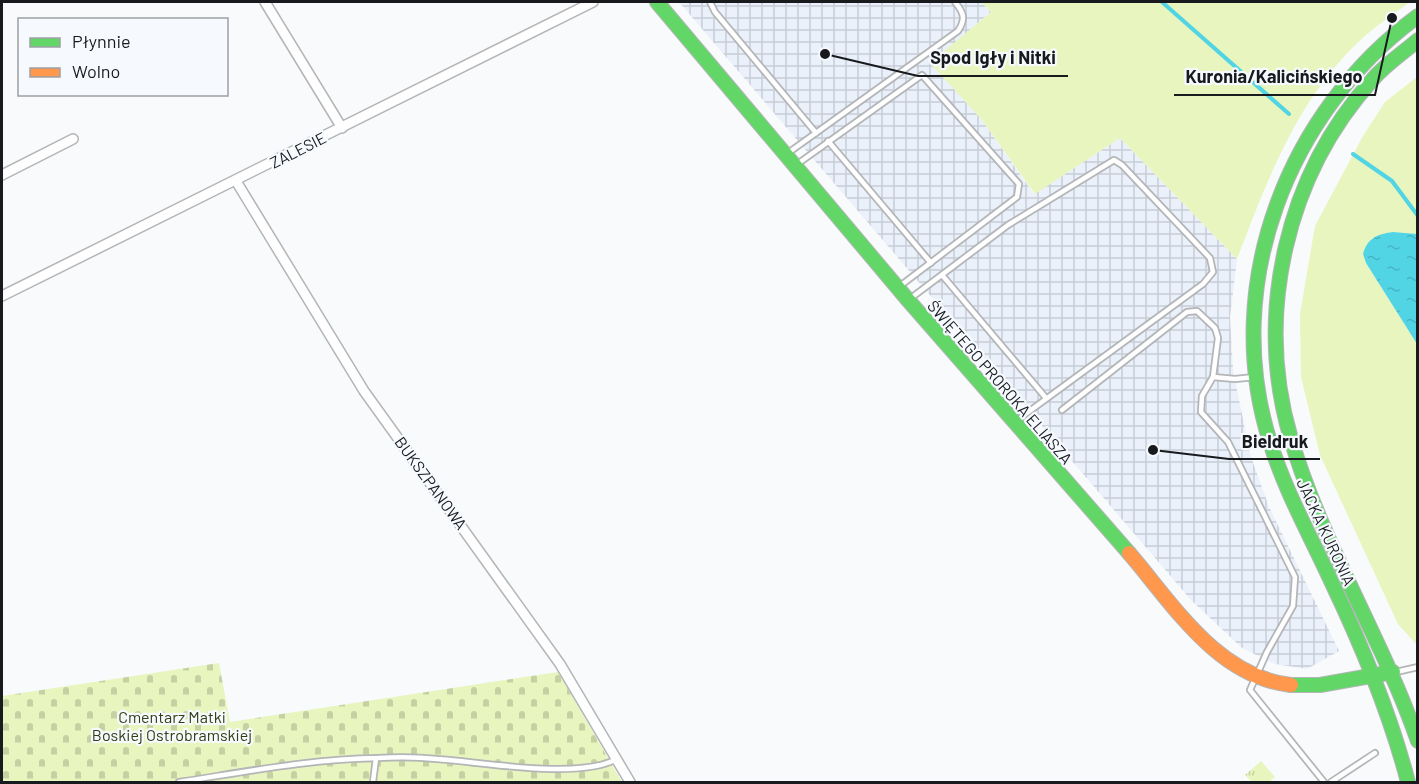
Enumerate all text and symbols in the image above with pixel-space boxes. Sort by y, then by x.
legend [18,18,228,96]
text: Płynnie [72,30,131,52]
callout: Spod Igły i Nitki [918,40,1068,76]
text: Spod Igły i Nitki [930,46,1056,68]
callout: Kuronia/Kalicińskiego [1174,59,1375,95]
text: Wolno [72,60,120,82]
text: Kuronia/Kalicińskiego [1185,65,1363,87]
street label: ZALESIE [267,127,329,172]
street label: ŚWIĘTEGO PROROKA ELIASZA [924,296,1077,468]
callout: Bieldruk [1229,423,1320,459]
text: Bieldruk [1242,430,1309,452]
street label: BUKSZPANOWA [391,433,472,533]
street label: JACKA KURONIA [1293,475,1360,589]
park label: Cmentarz Matki Boskiej Ostrobramskiej [92,707,252,744]

